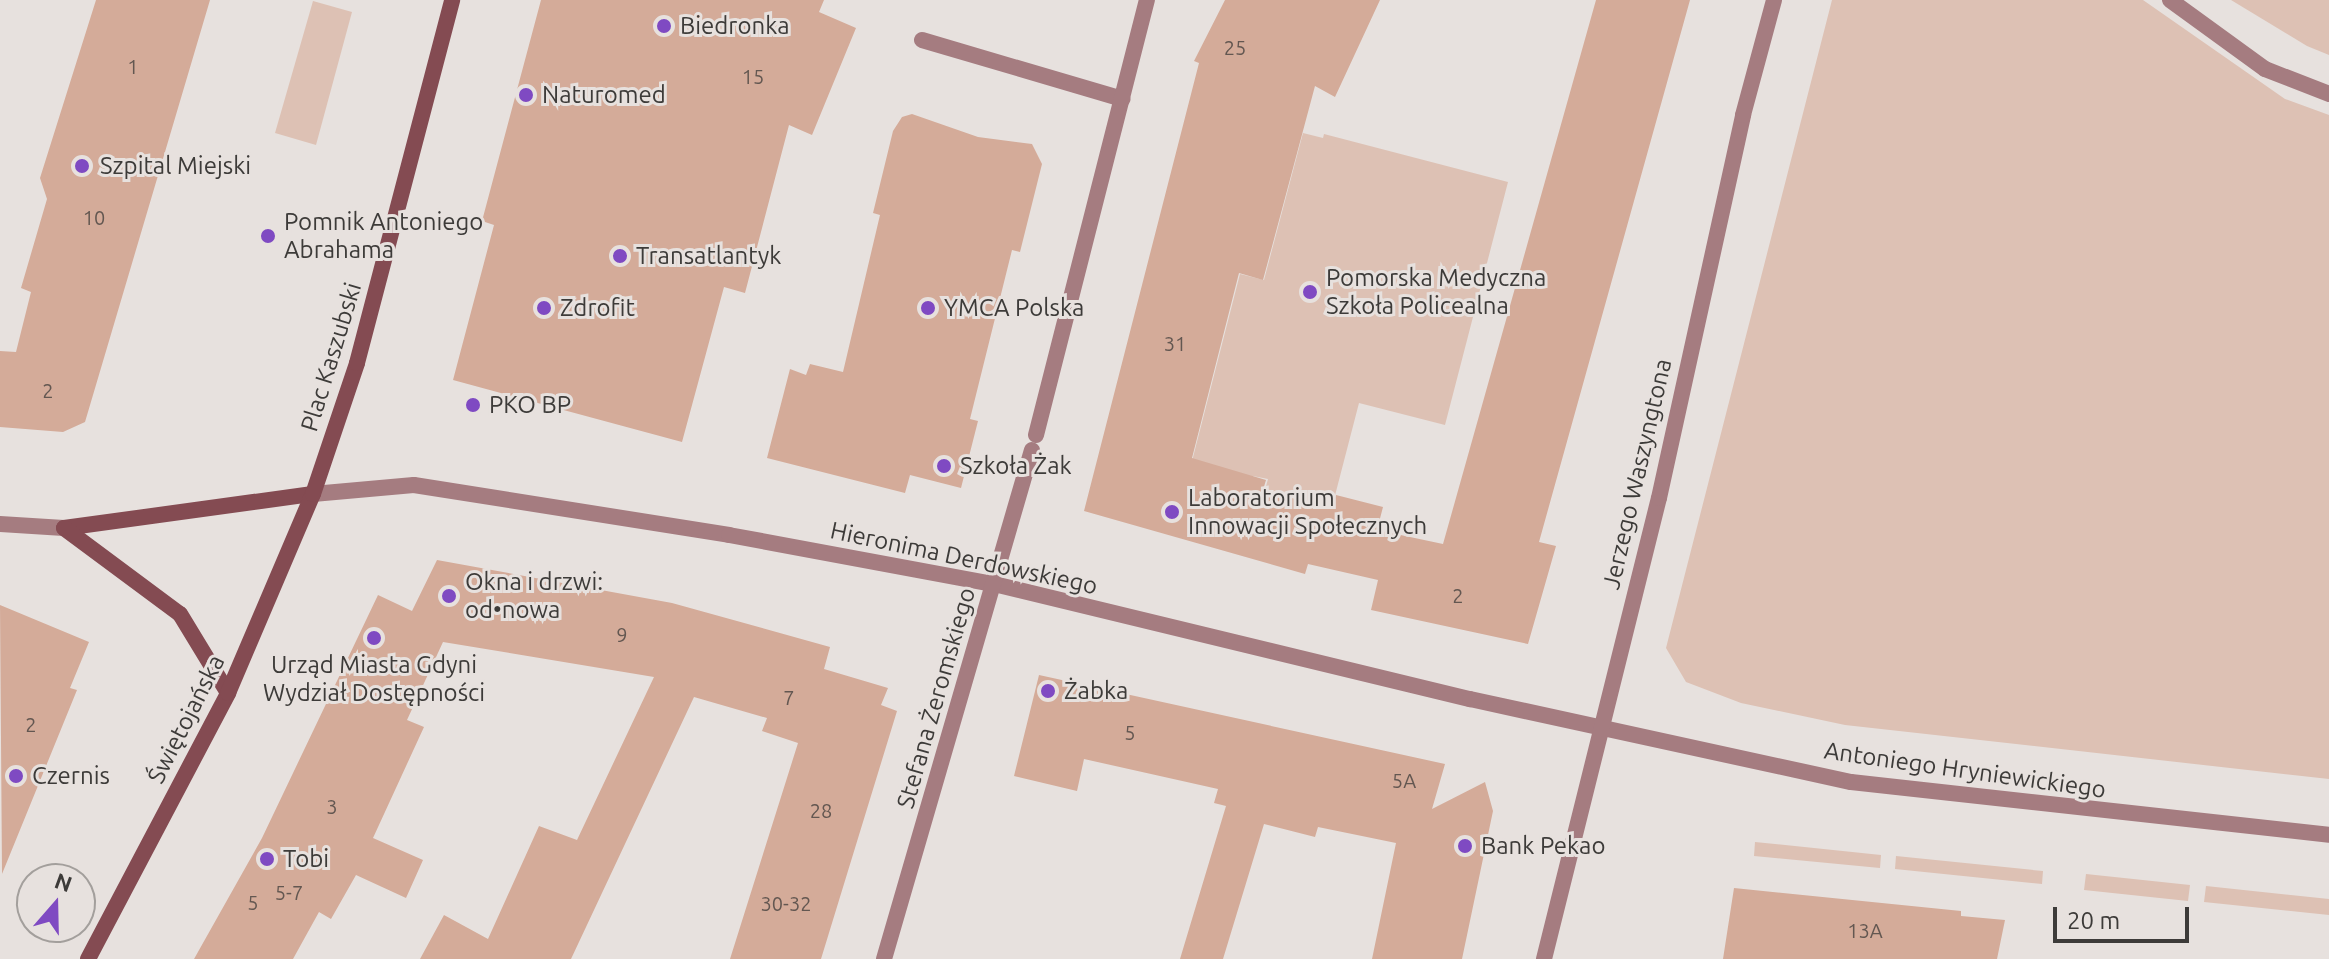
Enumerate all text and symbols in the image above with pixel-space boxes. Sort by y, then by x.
place label: Biedronka [680,12,790,40]
marker: Biedronka [655,17,673,35]
house number: 25 [1224,35,1246,59]
house number: 1 [127,54,139,78]
house number: 15 [742,64,764,88]
place label: Naturomed [542,81,666,109]
marker: Naturomed [517,86,535,104]
place label: Szpital Miejski [100,152,251,180]
marker: Szpital Miejski [71,155,93,177]
house number: 10 [83,205,105,229]
place label: Pomnik Antoniego Abrahama [284,208,483,264]
marker: Pomnik Antoniego Abrahama [259,227,277,245]
place label: Transatlantyk [636,242,781,270]
marker: Transatlantyk [611,247,629,265]
place label: Pomorska Medyczna Szkoła Policealna [1326,264,1546,320]
street label: Plac Kaszubski [295,279,367,435]
marker: Pomorska Medyczna Szkoła Policealna [1301,283,1319,301]
place label: Zdrofit [560,294,635,322]
place label: YMCA Polska [944,294,1084,322]
marker: Zdrofit [535,299,553,317]
marker: YMCA Polska [919,299,937,317]
house number: 31 [1164,331,1186,355]
street label: Jerzego Waszyngtona [1596,356,1678,592]
house number: 2 [42,378,54,402]
place label: PKO BP [489,391,571,419]
marker: PKO BP [464,396,482,414]
place label: Szkoła Żak [960,452,1072,480]
marker: Szkoła Żak [935,457,953,475]
place label: Laboratorium Innowacji Społecznych [1188,484,1427,540]
marker: Laboratorium Innowacji Społecznych [1163,503,1181,521]
street label: Hieronima Derdowskiego [828,516,1100,600]
place label: Okna i drzwi: od•nowa [465,568,603,624]
house number: 2 [1452,583,1464,607]
street label: Stefana Żeromskiego [891,584,981,812]
marker: Okna i drzwi: od•nowa [440,587,458,605]
house number: 9 [616,622,628,646]
marker: Urząd Miasta Gdyni Wydział Dostępności [365,629,383,647]
street label: Świętojańska [141,650,231,788]
place label: Urząd Miasta Gdyni Wydział Dostępności [263,651,485,707]
place label: Żabka [1064,677,1128,705]
marker: Żabka [1039,682,1057,700]
house number: 7 [783,685,795,709]
house number: 2 [25,712,37,736]
house number: 5 [1124,720,1136,744]
street label: Antoniego Hryniewickiego [1822,736,2108,804]
place label: Czernis [32,762,110,790]
marker: Czernis [7,767,25,785]
house number: 5A [1392,768,1416,792]
house number: 3 [326,794,338,818]
house number: 28 [810,798,832,822]
place label: Bank Pekao [1481,832,1605,860]
marker: Bank Pekao [1456,837,1474,855]
place label: Tobi [283,845,329,873]
marker: Tobi [258,850,276,868]
north arrow [16,863,96,943]
text: N [52,867,76,896]
house number: 5-7 [275,880,303,904]
house number: 5 [247,890,259,914]
house number: 30-32 [761,891,811,915]
scale bar [2057,891,2193,941]
text: 20 m [2067,907,2120,934]
house number: 13A [1847,918,1883,942]

